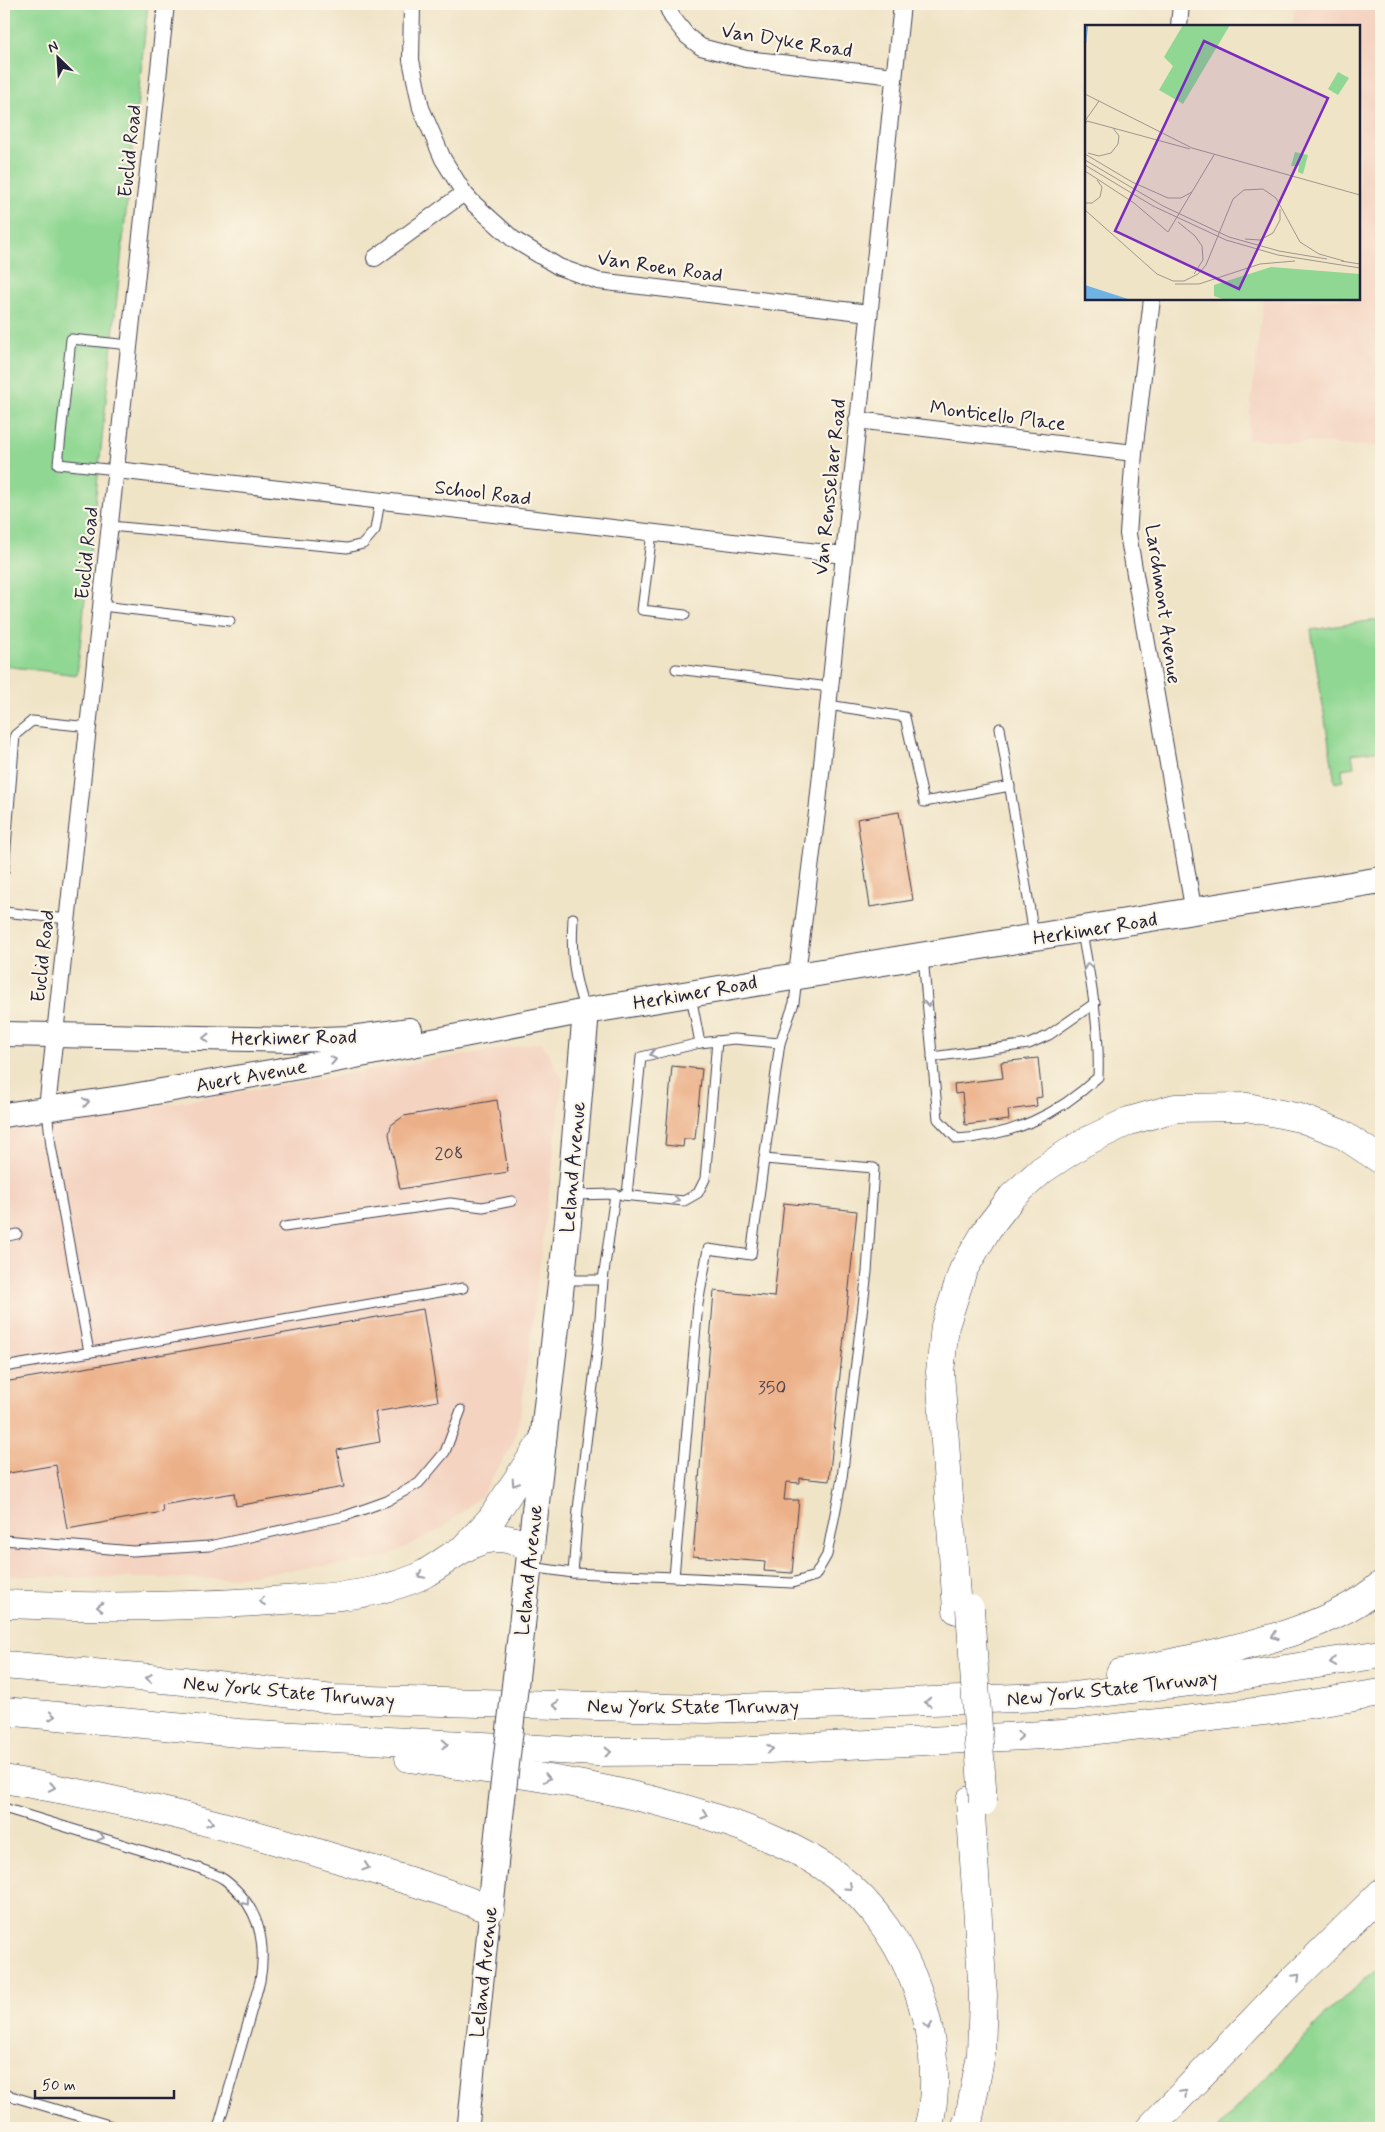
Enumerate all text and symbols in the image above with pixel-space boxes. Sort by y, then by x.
street label: Van Dyke Road [719,18,854,65]
inset map [1085,25,1360,300]
north arrow [32,32,82,82]
text: N [45,37,61,57]
street label: Euclid Road [112,104,149,199]
street label: Van Roen Road [595,245,724,290]
street label: Monticello Place [928,395,1068,438]
street label: Van Rensselaer Road [808,398,853,577]
street label: School Road [433,474,533,513]
street label: Euclid Road [69,506,106,601]
street label: Larchmont Avenue [1138,523,1187,686]
street label: Herkimer Road [1031,906,1159,953]
street label: Euclid Road [25,909,62,1004]
one-way arrow [1084,962,1094,971]
street label: Herkimer Road [631,969,759,1018]
one-way arrow [922,999,933,1007]
street label: Herkimer Road [231,1024,357,1053]
one-way arrow [202,1033,210,1043]
one-way arrow [648,1048,657,1059]
street label: Auert Avenue [194,1053,309,1100]
one-way arrow [328,1056,337,1066]
one-way arrow [83,1097,91,1108]
street label: Leland Avenue [554,1100,593,1234]
house number: 208 [435,1142,463,1166]
one-way arrow [672,1194,680,1205]
house number: 350 [758,1376,786,1400]
one-way arrow [512,1477,522,1486]
street label: Leland Avenue [509,1503,550,1637]
one-way arrow [418,1569,427,1579]
one-way arrow [258,1596,266,1607]
one-way arrow [96,1602,104,1612]
one-way arrow [1272,1630,1280,1640]
one-way arrow [1329,1656,1337,1666]
street label: New York State Thruway [1005,1665,1219,1714]
street label: New York State Thruway [182,1670,396,1715]
one-way arrow [145,1673,153,1684]
street label: New York State Thruway [587,1694,799,1721]
one-way arrow [924,1696,932,1707]
one-way arrow [551,1700,559,1710]
one-way arrow [49,1710,57,1721]
one-way arrow [1016,1731,1024,1742]
one-way arrow [442,1738,450,1749]
one-way arrow [766,1744,774,1754]
one-way arrow [604,1747,612,1757]
one-way arrow [543,1773,552,1783]
one-way arrow [47,1781,56,1792]
one-way arrow [701,1810,709,1820]
one-way arrow [206,1816,214,1826]
one-way arrow [96,1831,104,1841]
one-way arrow [362,1862,370,1872]
one-way arrow [844,1881,853,1890]
one-way arrow [240,1897,249,1906]
street label: Leland Avenue [464,1905,505,2039]
one-way arrow [1291,1974,1300,1983]
one-way arrow [922,2022,933,2030]
scale bar [35,2067,174,2099]
text: 50 m [42,2076,76,2096]
one-way arrow [1178,2090,1187,2099]

